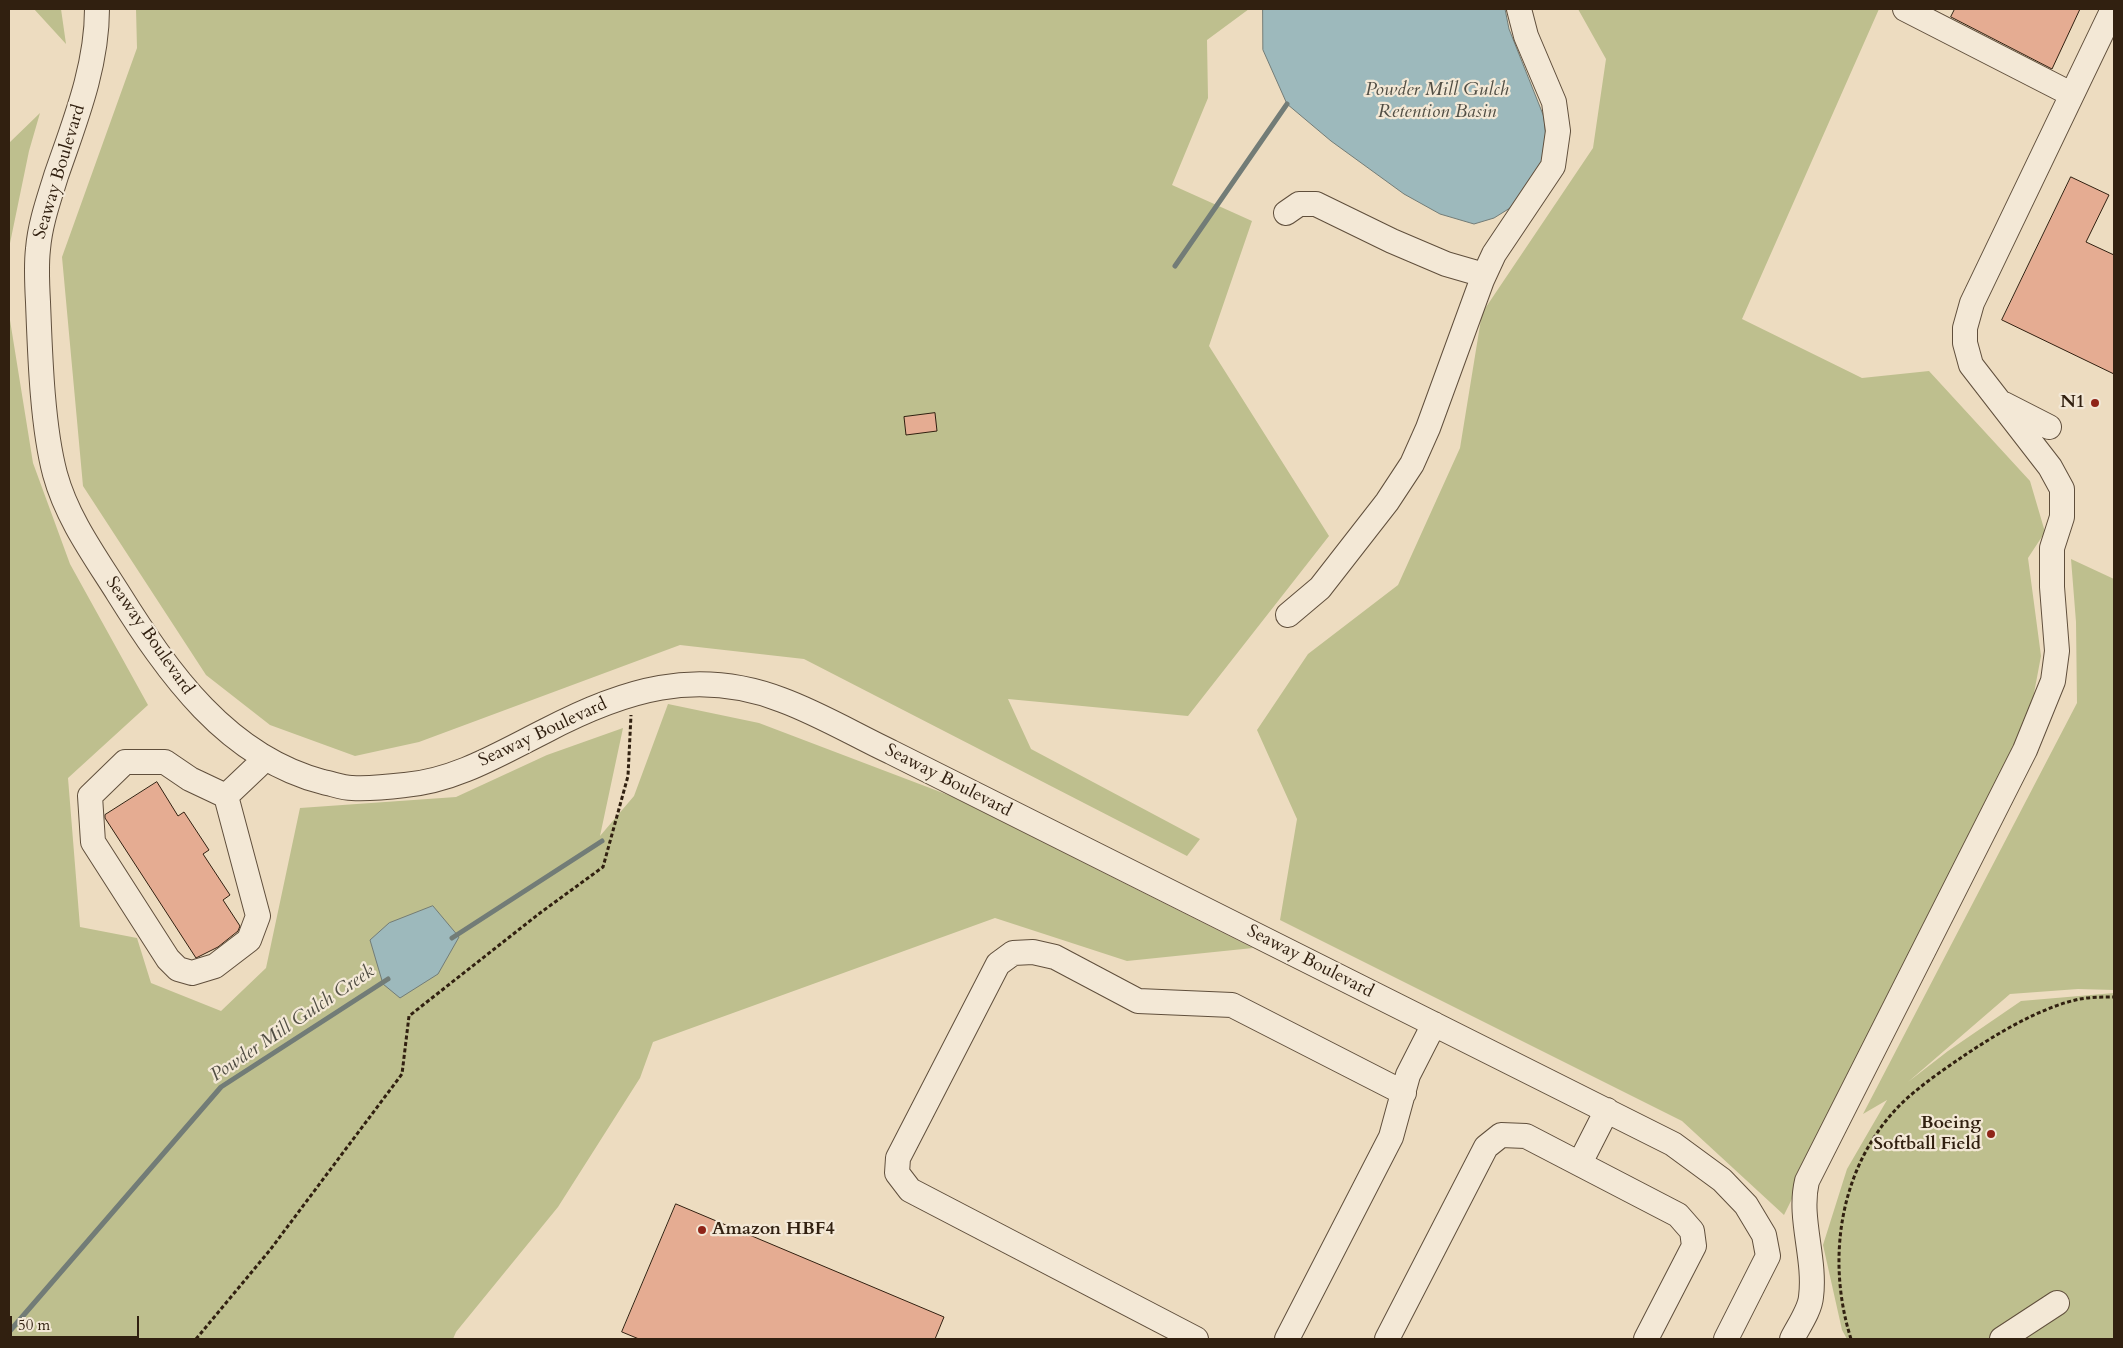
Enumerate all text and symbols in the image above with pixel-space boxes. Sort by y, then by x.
water label: Powder Mill Gulch Retention Basin [1365,80,1509,124]
street label: Seaway Boulevard [29,102,91,242]
place label: N1 [2060,392,2085,414]
marker: N1 [2089,397,2101,409]
street label: Seaway Boulevard [100,573,198,699]
street label: Seaway Boulevard [475,694,611,772]
street label: Seaway Boulevard [881,740,1015,822]
street label: Seaway Boulevard [1243,921,1377,1003]
water label: Powder Mill Gulch Creek [207,961,379,1087]
place label: Boeing Softball Field [1873,1113,1981,1156]
marker: Boeing Softball Field [1985,1128,1997,1140]
place label: Amazon HBF4 [712,1219,835,1241]
marker: Amazon HBF4 [696,1224,708,1236]
scale bar [12,1306,141,1338]
text: 50 m [18,1315,50,1335]

